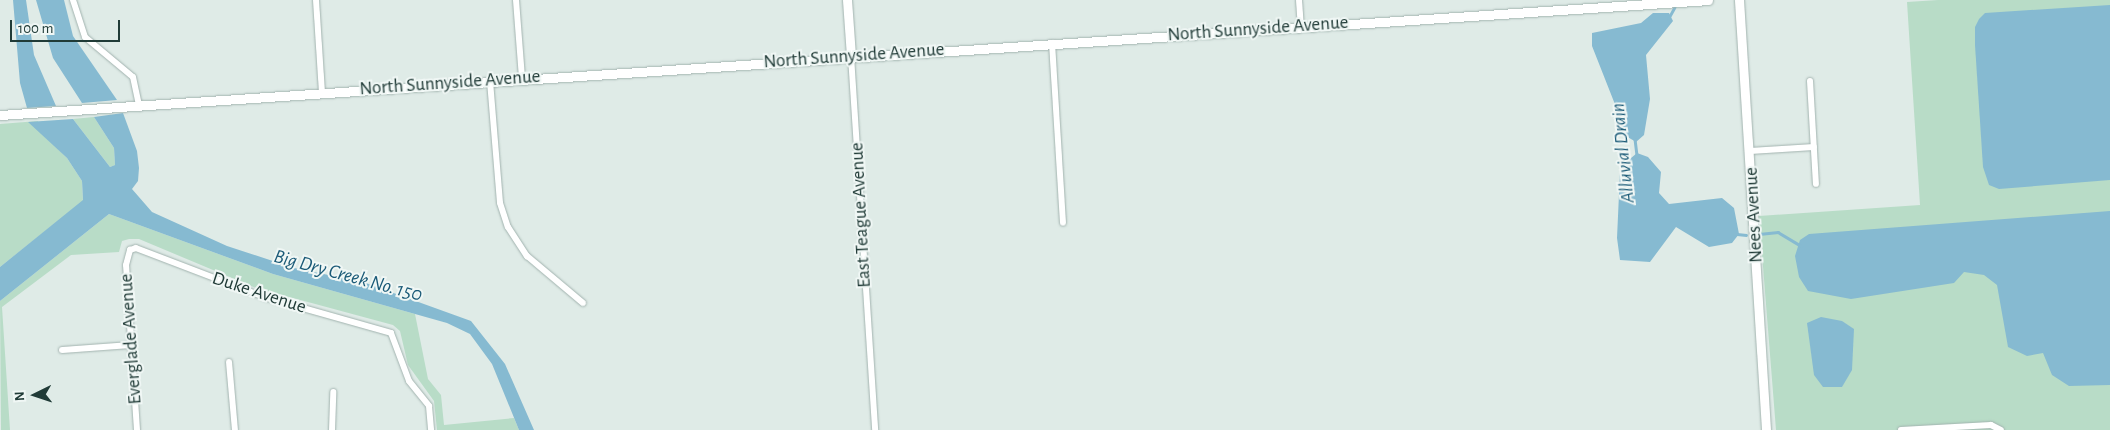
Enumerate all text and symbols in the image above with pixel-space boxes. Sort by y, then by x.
scale bar [12,10,122,42]
street label: North Sunnyside Avenue [1167,11,1349,47]
text: 100 m [18,21,53,36]
street label: North Sunnyside Avenue [763,38,945,74]
street label: North Sunnyside Avenue [359,65,541,101]
water label: Alluvial Drain [1606,102,1640,204]
street label: East Teague Avenue [846,142,876,288]
street label: Nees Avenue [1740,167,1768,263]
water label: Big Dry Creek No. 150 [271,245,425,307]
street label: Duke Avenue [209,267,309,319]
street label: Everglade Avenue [115,273,147,405]
north arrow [10,370,60,420]
text: N [13,391,27,401]

